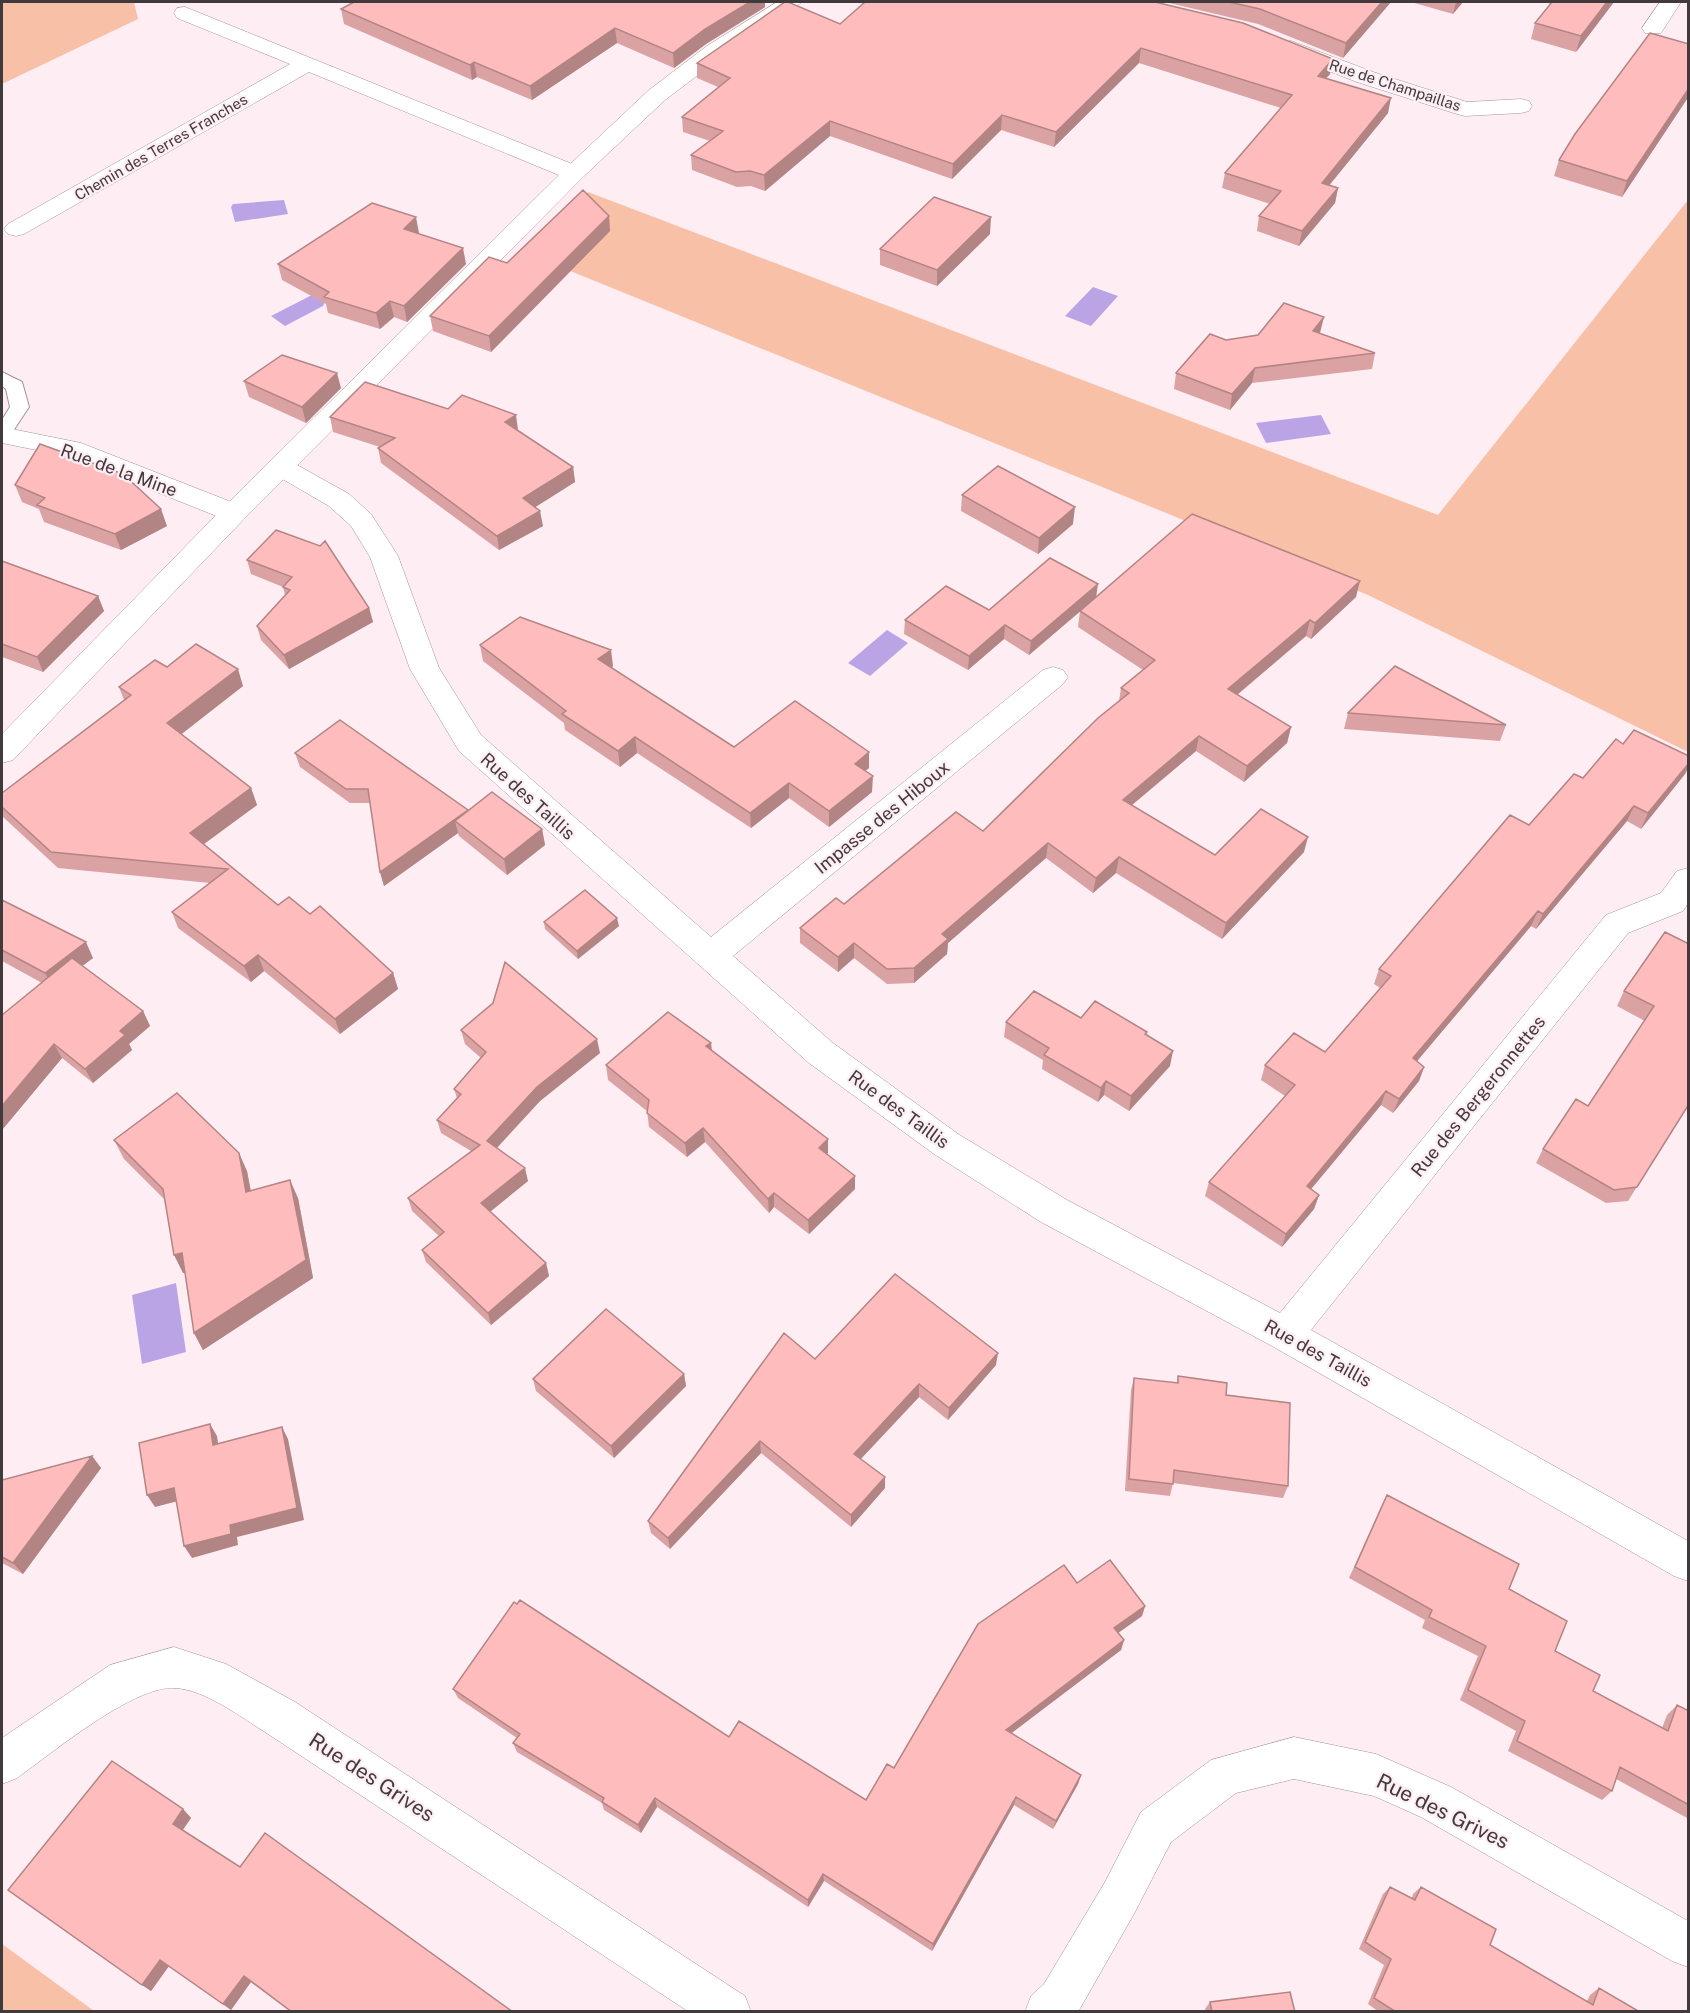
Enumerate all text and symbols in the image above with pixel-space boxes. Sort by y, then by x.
street label: Rue de Champaillas [1327,56,1463,114]
street label: Chemin des Terres Franches [72,90,250,204]
street label: Rue de la Mine [58,439,180,501]
street label: Rue des Taillis [477,748,579,844]
street label: Impasse des Hiboux [810,756,954,878]
street label: Rue des Bergeronnettes [1407,1011,1549,1181]
street label: Rue des Taillis [845,1065,953,1153]
street label: Rue des Taillis [1261,1315,1375,1391]
street label: Rue des Grives [305,1727,439,1827]
street label: Rue des Grives [1373,1768,1513,1854]

